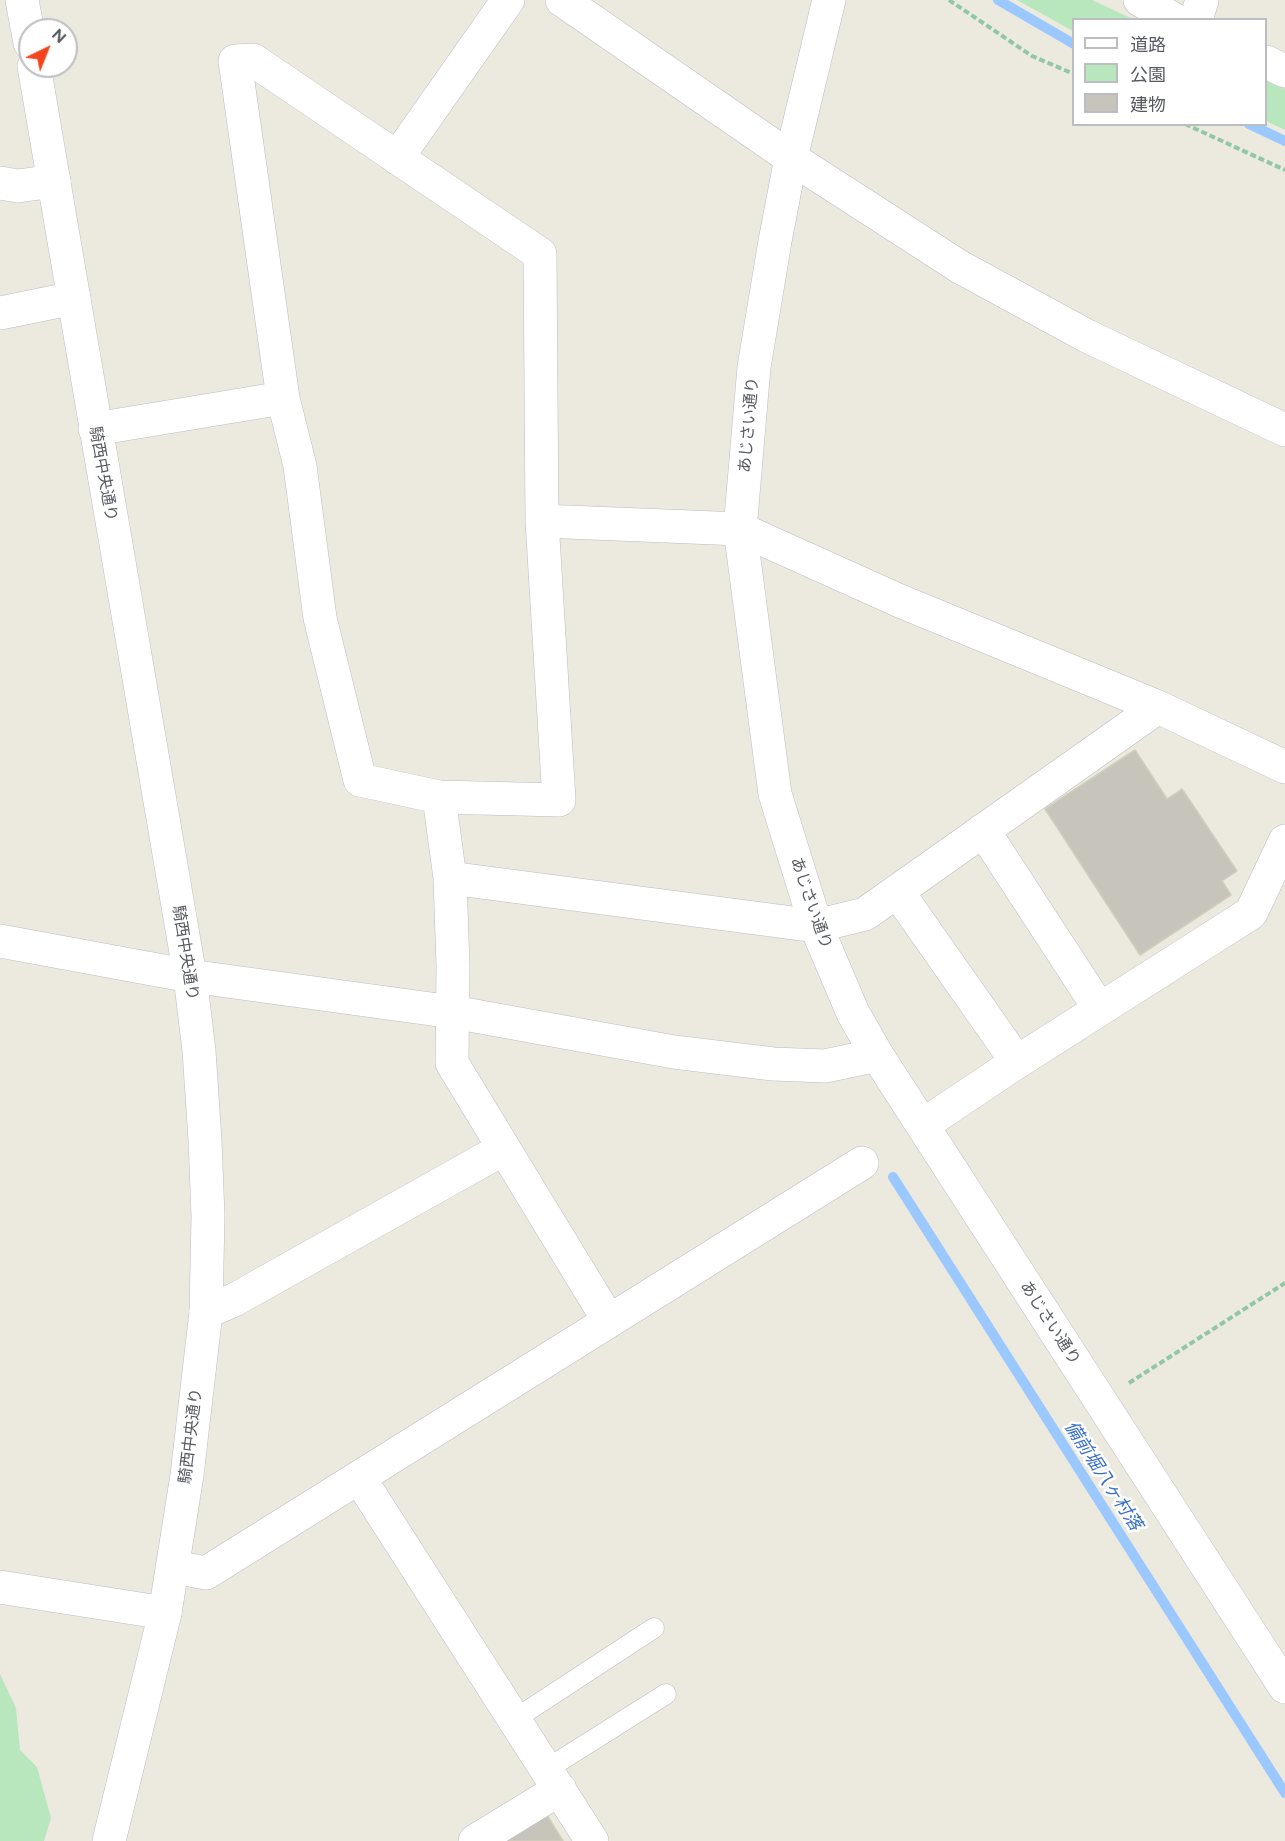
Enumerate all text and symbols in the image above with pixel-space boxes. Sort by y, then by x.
north arrow [18,18,78,78]
legend [1072,18,1267,126]
text: N [48,25,70,47]
text: 道路 [1130,34,1166,56]
text: 公園 [1130,64,1166,86]
text: 建物 [1130,94,1166,116]
street label: あじさい通り [735,376,763,474]
street label: 騎西中央通り [85,425,121,523]
street label: あじさい通り [786,854,836,952]
street label: 騎西中央通り [168,904,202,1002]
street label: あじさい通り [1016,1278,1084,1368]
street label: 騎西中央通り [176,1387,206,1485]
water label: 備前堀八ヶ村落 [1060,1417,1146,1535]

